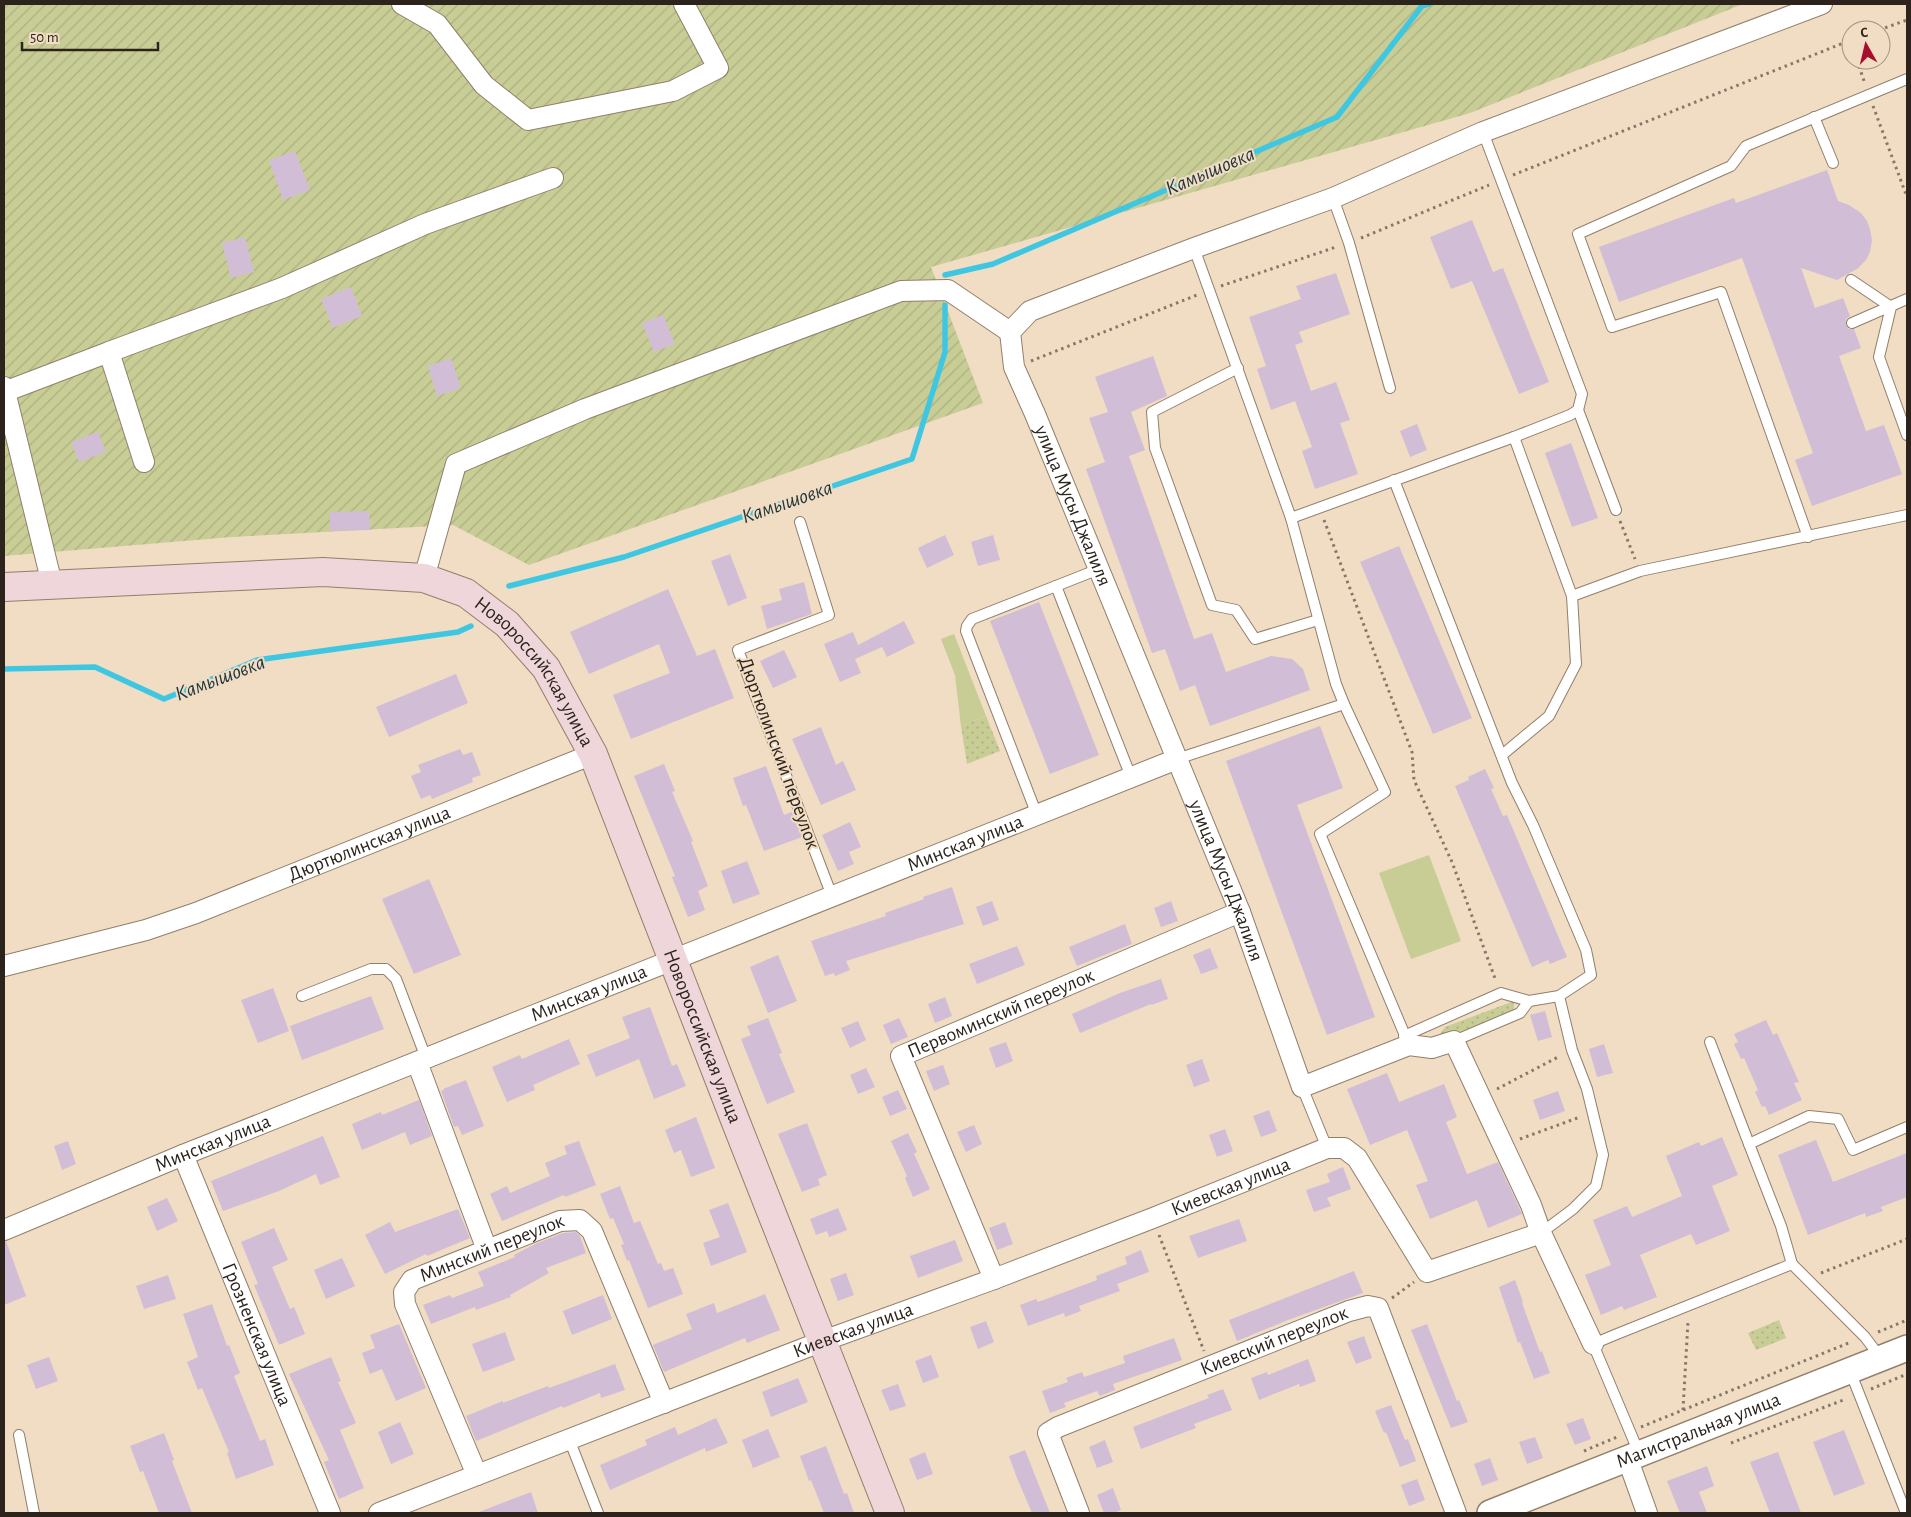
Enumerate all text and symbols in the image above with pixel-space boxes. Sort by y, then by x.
scale bar [22,20,159,52]
north arrow [1841,20,1891,70]
text: С [1860,26,1869,41]
text: 50 m [30,30,59,45]
water label: Камышовка [1162,143,1258,199]
street label: улица Мусы Джалиля [1030,422,1115,589]
water label: Камышовка [739,477,835,527]
street label: Новороссийская улица [471,593,597,750]
water label: Камышовка [172,651,268,705]
street label: Дюртюлинский переулок [735,654,823,852]
street label: улица Мусы Джалиля [1185,796,1267,964]
street label: Дюртюлинская улица [285,802,453,885]
street label: Минская улица [904,811,1026,875]
street label: Новороссийская улица [660,946,745,1126]
street label: Минская улица [528,961,650,1025]
street label: Первоминский переулок [905,965,1097,1062]
street label: Минская улица [152,1111,274,1176]
street label: Киевская улица [1168,1154,1293,1220]
street label: Минский переулок [417,1210,567,1286]
street label: Грозненская улица [218,1260,295,1409]
street label: Киевская улица [790,1299,916,1362]
street label: Киевский переулок [1197,1303,1351,1379]
street label: Магистральная улица [1613,1389,1783,1472]

